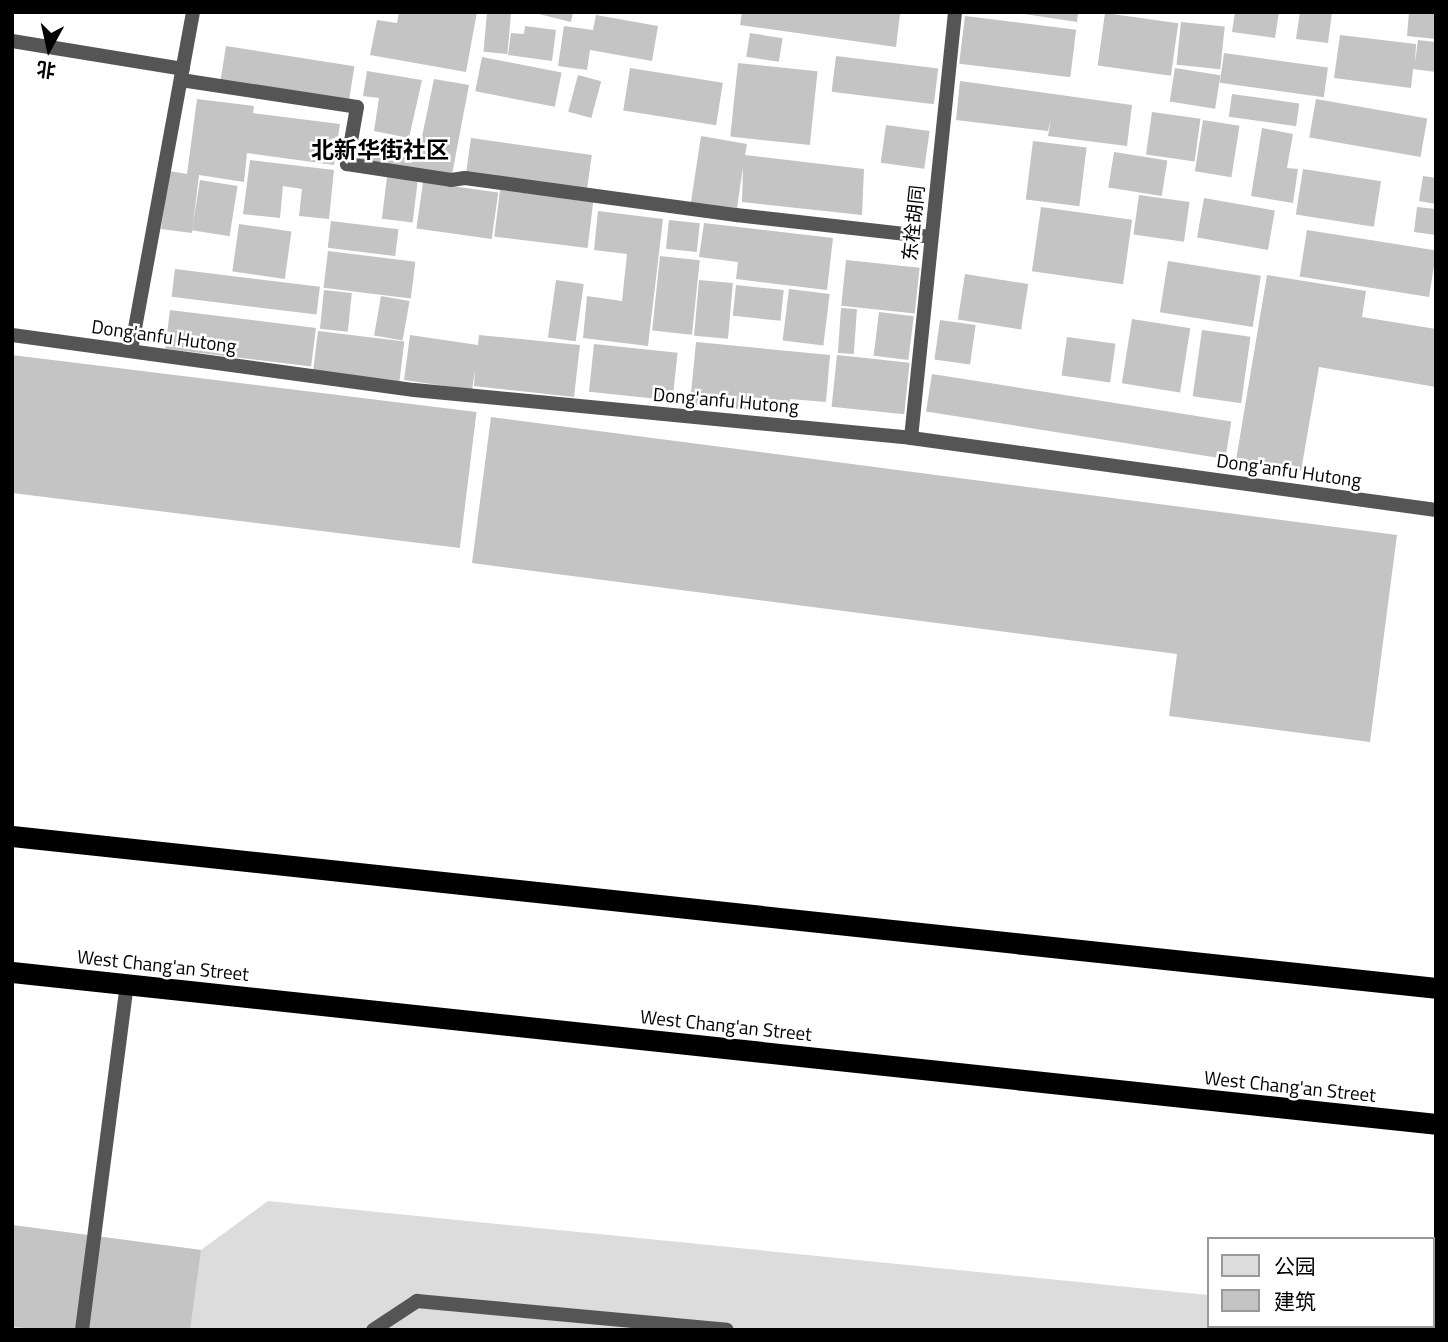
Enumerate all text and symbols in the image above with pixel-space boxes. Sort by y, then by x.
north arrow [14,14,84,84]
text: 北 [35,55,57,86]
district label: 北新华街社区 [311,136,449,164]
street label: 东栓胡同 [898,184,928,262]
street label: Dong'anfu Hutong [90,315,238,357]
street label: Dong'anfu Hutong [652,382,800,418]
street label: Dong'anfu Hutong [1215,449,1363,491]
street label: West Chang'an Street [76,945,250,985]
street label: West Chang'an Street [639,1005,813,1045]
street label: West Chang'an Street [1203,1066,1377,1106]
legend [1206,1237,1434,1328]
text: 公园 [1274,1250,1316,1282]
text: 建筑 [1274,1285,1316,1317]

